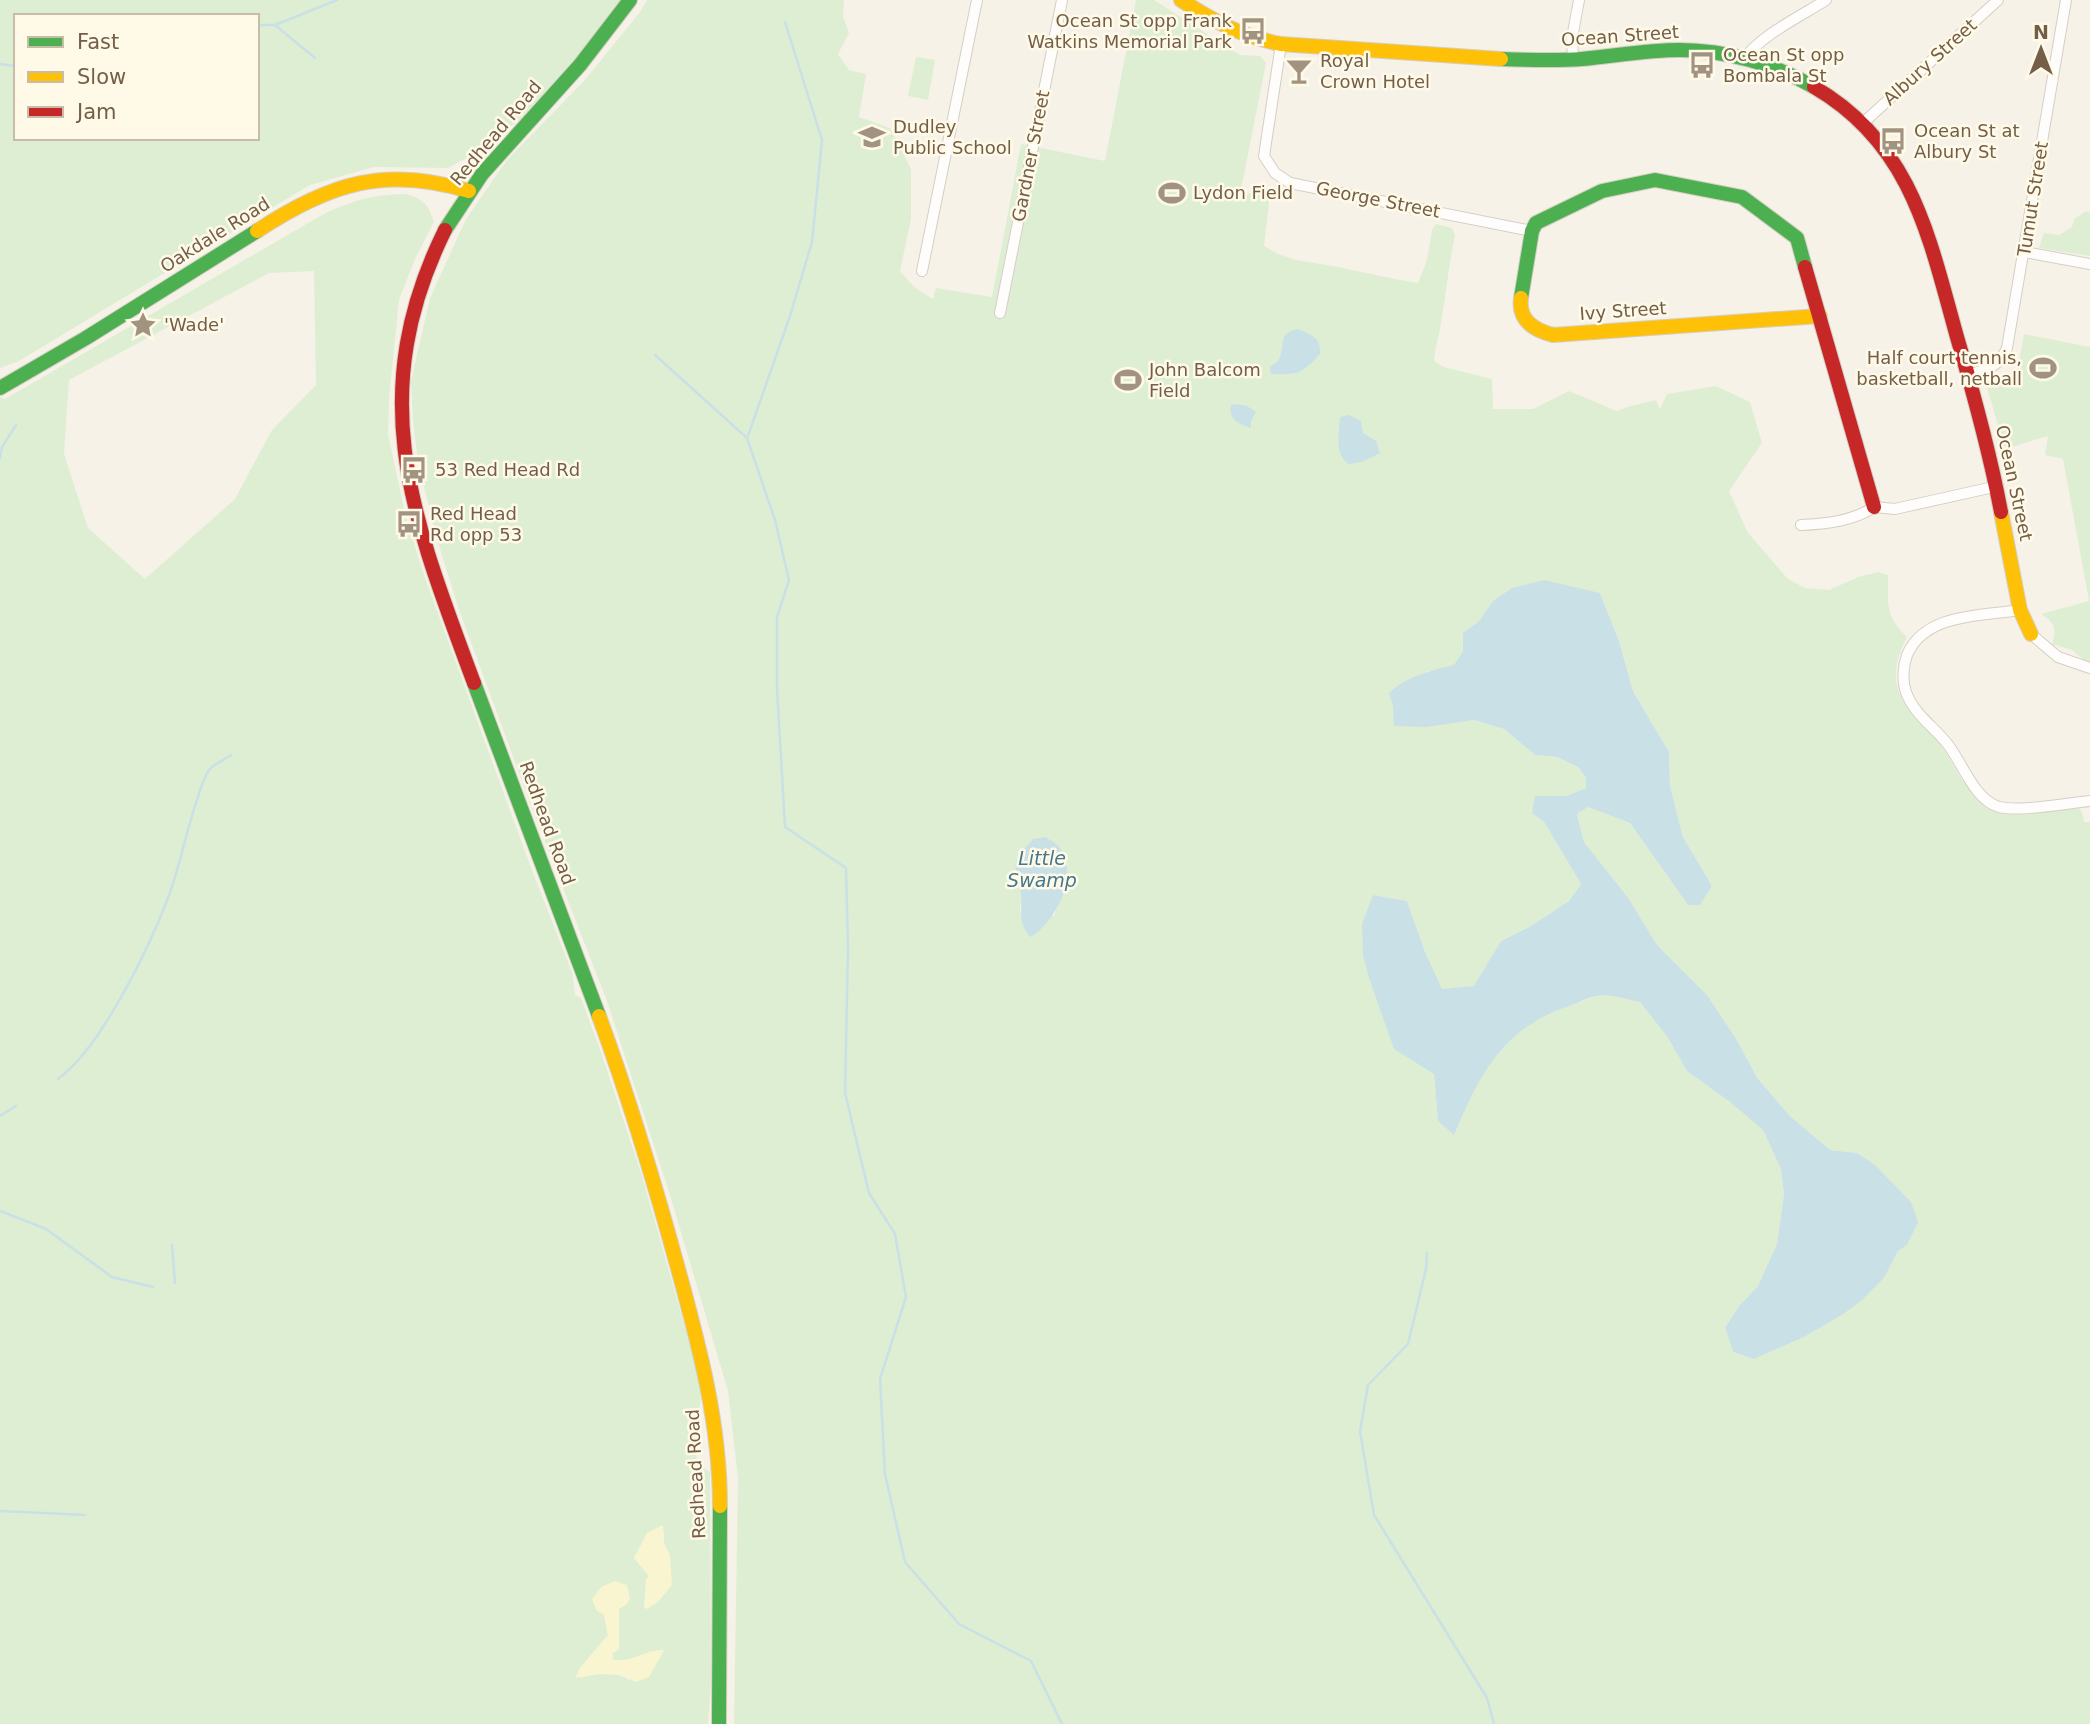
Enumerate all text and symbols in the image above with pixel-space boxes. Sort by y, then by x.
place label: Ocean St opp Frank Watkins Memorial Park [1027,10,1233,52]
legend [14,14,259,140]
street label: Albury Street [1879,14,1981,109]
north arrow [2006,14,2076,84]
bus stop icon: Ocean St opp Frank Watkins Memorial Park [1238,16,1268,46]
street label: Ocean Street [1560,21,1680,50]
text: N [2033,21,2049,43]
text: Fast [77,30,119,54]
place label: Ocean St opp Bombala St [1723,44,1844,86]
place label: Royal Crown Hotel [1320,50,1430,92]
bus stop icon: Ocean St opp Bombala St [1687,50,1717,80]
bar icon: Royal Crown Hotel [1284,56,1314,86]
text: Slow [77,65,126,89]
street label: Redhead Road [446,76,545,189]
street label: Gardner Street [1007,88,1054,224]
text: Jam [75,100,117,124]
place label: Dudley Public School [893,116,1012,158]
place label: Ocean St at Albury St [1914,120,2020,162]
school or university icon: Dudley Public School [857,122,887,152]
bus stop icon: Ocean St at Albury St [1878,126,1908,156]
street label: Tumut Street [2013,140,2052,259]
street label: George Street [1314,177,1442,222]
sports icon: Lydon Field [1157,178,1187,208]
place label: Lydon Field [1193,182,1293,203]
street label: Oakdale Road [156,193,273,277]
street label: Ivy Street [1579,297,1667,324]
place icon: 'Wade' [128,310,158,340]
place label: 'Wade' [164,314,224,335]
place label: Half court tennis, basketball, netball [1856,347,2022,389]
sports icon: Half court tennis, basketball, netball [2028,353,2058,383]
place label: John Balcom Field [1148,359,1261,401]
sports icon: John Balcom Field [1113,365,1143,395]
street label: Ocean Street [1992,423,2037,543]
bus stop icon: 53 Red Head Rd [399,455,429,485]
place label: 53 Red Head Rd [435,459,580,480]
place label: Red Head Rd opp 53 [430,503,522,545]
bus stop icon: Red Head Rd opp 53 [394,509,424,539]
street label: Redhead Road [515,758,580,888]
water label: Little Swamp [1007,847,1077,891]
street label: Redhead Road [682,1409,709,1540]

